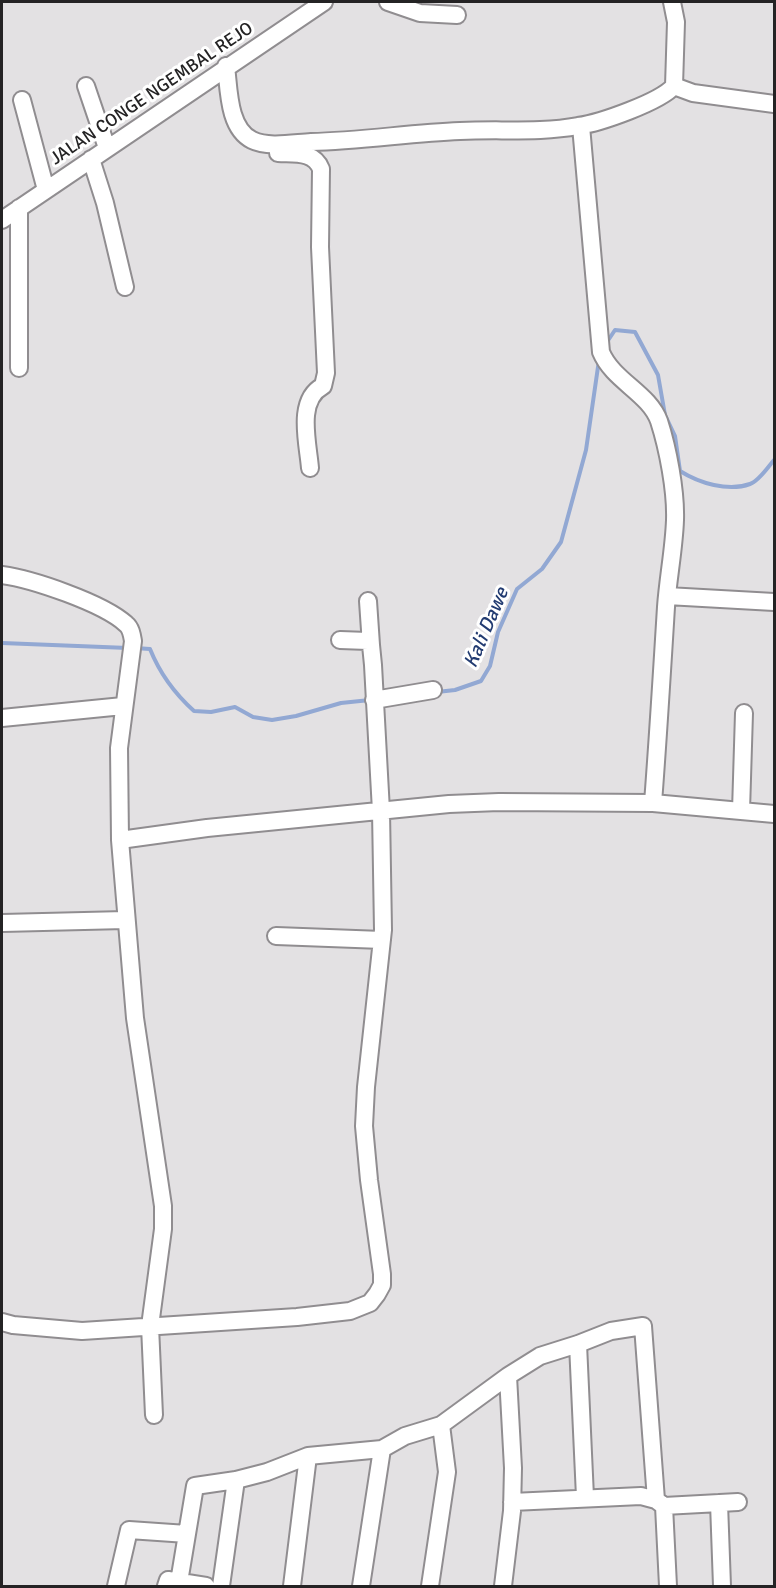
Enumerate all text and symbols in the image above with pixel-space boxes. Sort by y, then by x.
street label: JALAN CONGE NGEMBAL REJO [46,18,258,170]
water label: Kali Dawe [459,584,515,672]

